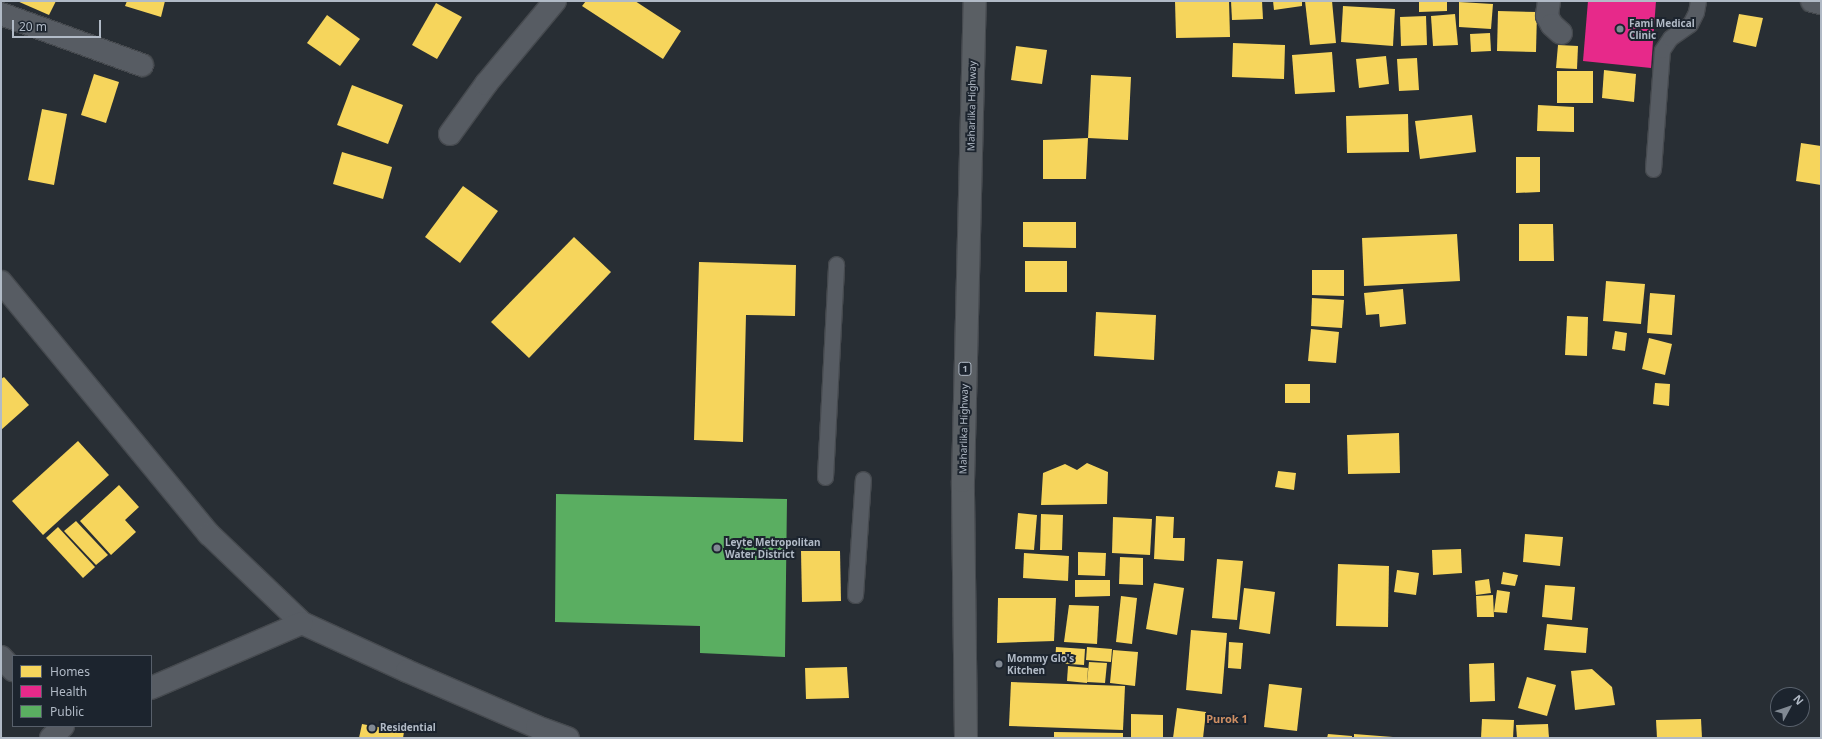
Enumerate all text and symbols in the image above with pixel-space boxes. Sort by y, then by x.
scale bar [14,12,103,38]
place label: Fami Medical Clinic [1629,17,1695,40]
text: 20 m [19,18,47,35]
marker: Fami Medical Clinic [1614,23,1626,35]
street label: Maharlika Highway [965,61,979,151]
road number: 1 [958,362,972,376]
street label: Maharlika Highway [957,384,971,474]
place label: Leyte Metropolitan Water District [725,536,821,560]
marker: Leyte Metropolitan Water District [712,543,722,553]
place label: Mommy Glo's Kitchen [1007,652,1074,676]
legend [12,655,152,727]
marker: Mommy Glo's Kitchen [994,659,1004,669]
text: Homes [50,663,90,680]
text: Health [50,683,87,700]
north arrow [1770,687,1810,727]
text: N [1790,691,1807,708]
text: Public [50,703,84,720]
district label: Purok 1 [1206,712,1248,726]
place label: Residential [380,722,436,734]
marker: Residential [367,723,377,733]

